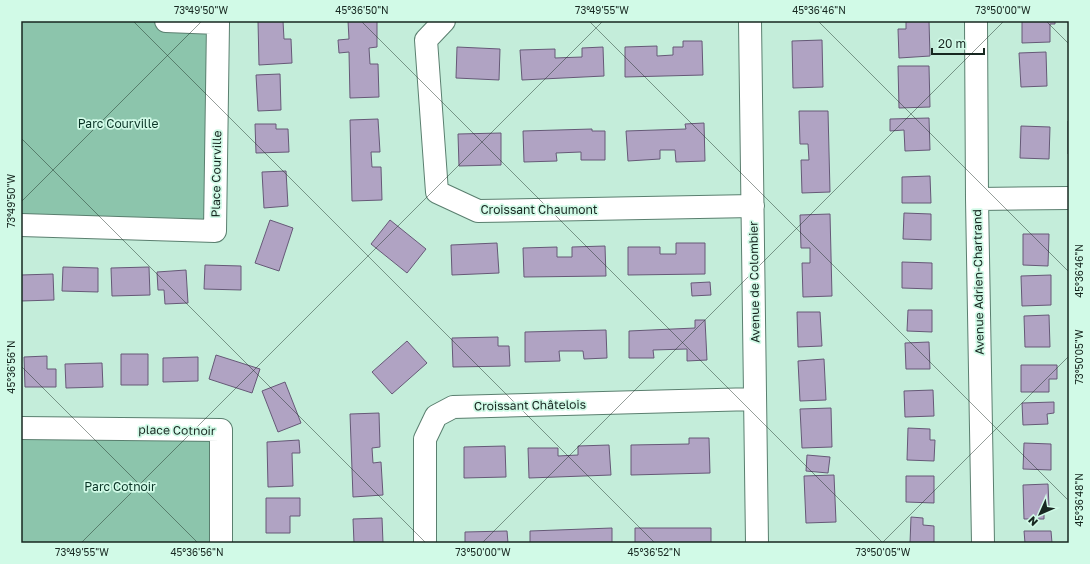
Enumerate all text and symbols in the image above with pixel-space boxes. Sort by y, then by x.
text: 73°49'50"W [174,4,228,16]
text: 45°36'50"N [335,4,389,16]
text: 73°49'55"W [575,4,629,16]
text: 45°36'46"N [792,4,846,16]
text: 73°50'00"W [975,4,1031,16]
scale bar [932,30,984,56]
text: 20 m [938,36,966,51]
park label: Parc Courville [78,116,158,131]
street label: Place Courville [208,130,224,218]
text: 73°49'50"W [5,174,17,228]
street label: Croissant Chaumont [480,202,598,217]
street label: Avenue Adrien-Chartrand [969,209,987,355]
street label: Avenue de Colombier [745,221,763,343]
text: 45°36'46"N [1073,244,1085,298]
text: 73°50'05"W [1073,329,1085,384]
text: 45°36'56"N [5,340,17,394]
street label: Croissant Châtelois [474,397,586,413]
street label: place Cotnoir [138,422,216,438]
text: 45°36'48"N [1073,473,1085,527]
park label: Parc Cotnoir [84,479,156,494]
north arrow [1020,494,1060,534]
text: N [1025,514,1040,529]
text: 73°49'55"W [55,546,109,558]
text: 45°36'56"N [170,546,224,558]
text: 73°50'00"W [455,546,511,558]
text: 45°36'52"N [628,546,681,558]
text: 73°50'05"W [856,546,911,558]

